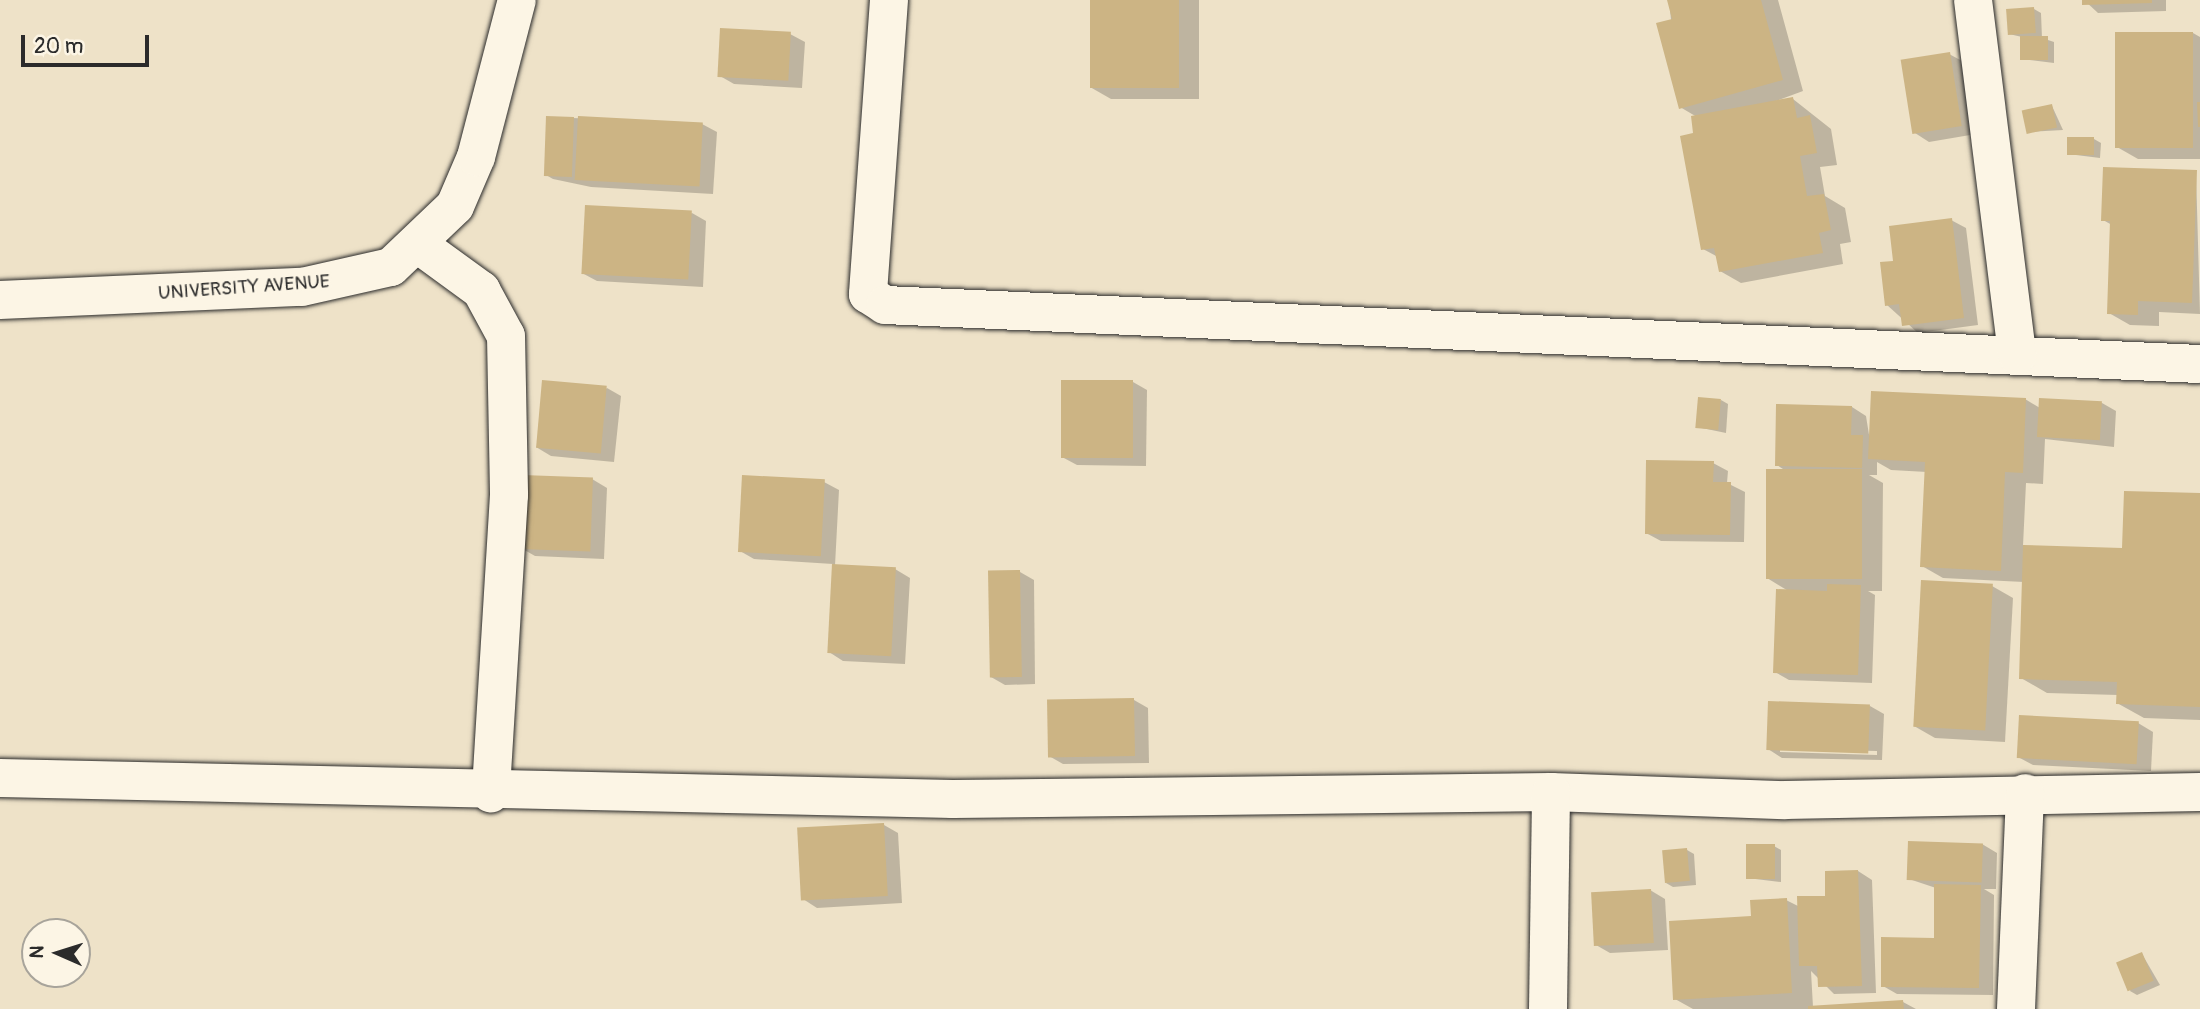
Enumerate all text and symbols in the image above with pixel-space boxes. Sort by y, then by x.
scale bar [24,21,152,65]
text: 20 m [34,33,83,60]
street label: UNIVERSITY AVENUE [157,271,331,305]
north arrow [21,918,91,988]
text: N [25,945,49,959]

